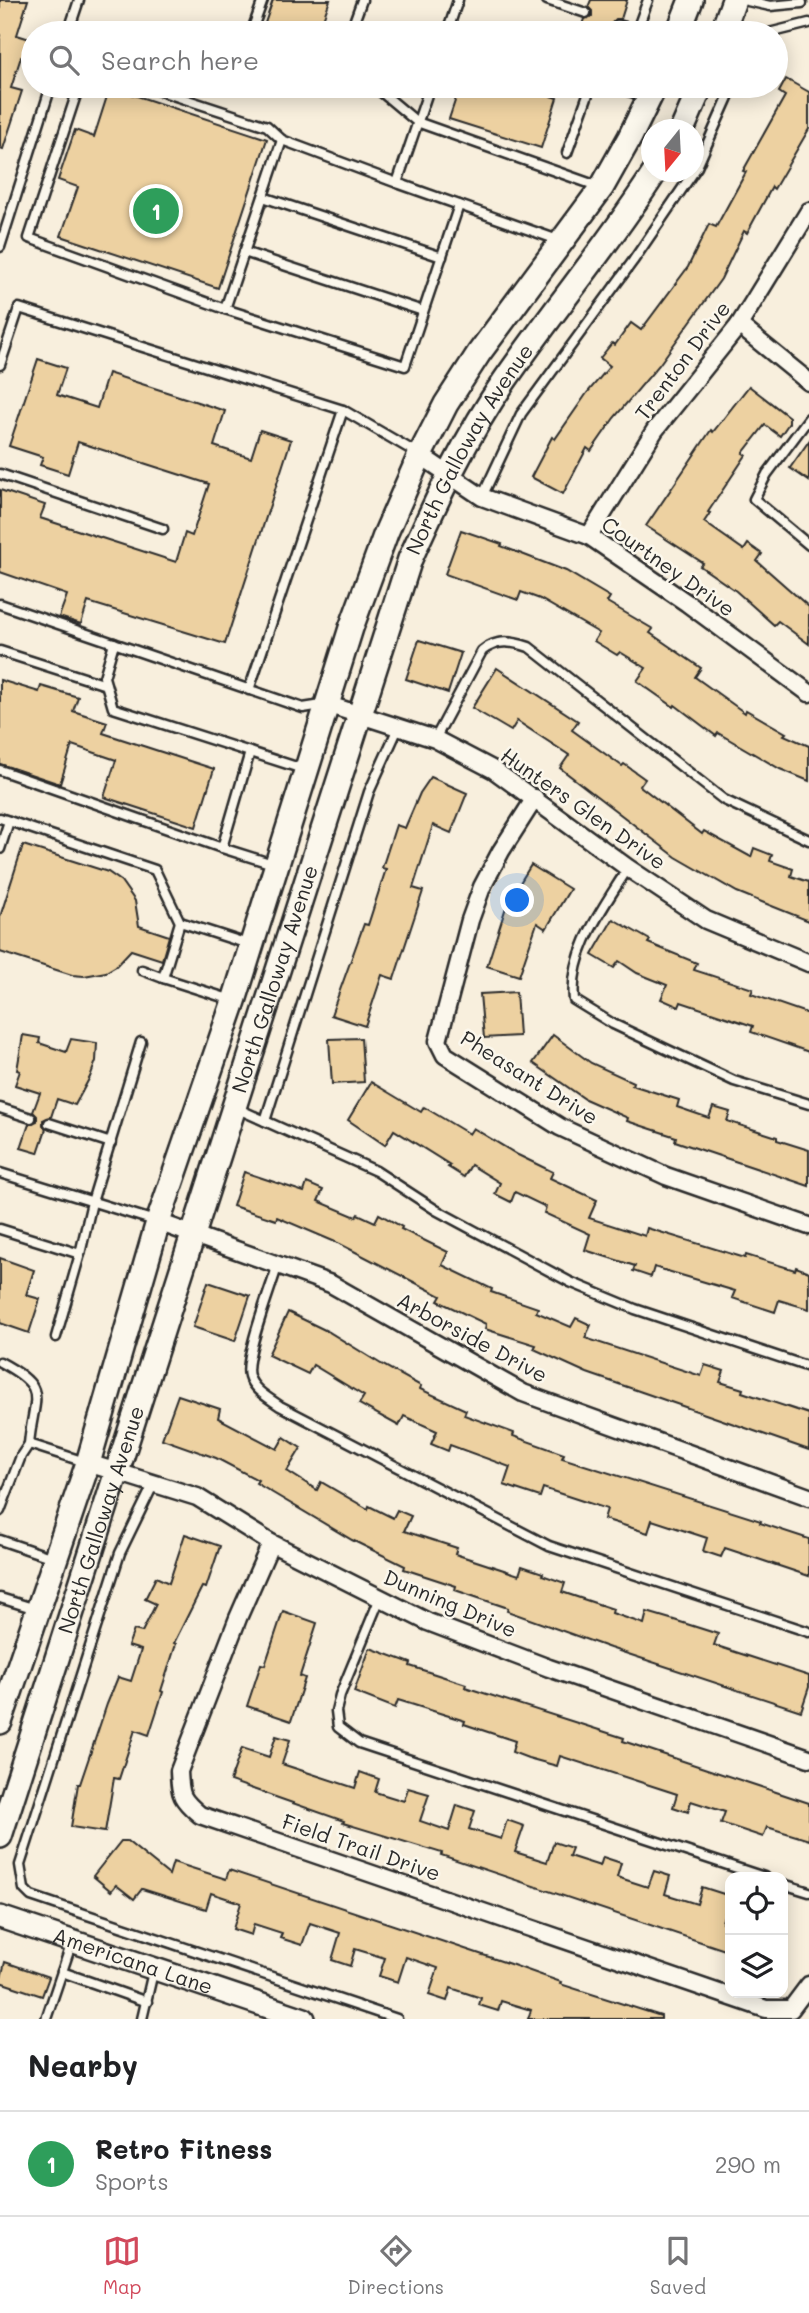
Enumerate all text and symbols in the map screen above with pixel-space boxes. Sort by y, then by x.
search box [21,21,788,98]
icon: search [45,41,83,79]
text: Search here [101,43,259,77]
north arrow [641,119,704,182]
pin: 1 [133,185,179,237]
street label: Trenton Drive [628,295,735,425]
street label: North Galloway Avenue [399,338,538,559]
street label: Courtney Drive [597,510,741,622]
street label: Hunters Glen Drive [496,741,672,875]
street label: North Galloway Avenue [224,861,323,1096]
your location [500,883,534,917]
street label: Pheasant Drive [456,1024,604,1130]
street label: Arborside Drive [393,1286,553,1388]
street label: North Galloway Avenue [51,1402,149,1637]
street label: Dunning Drive [380,1563,521,1643]
street label: Field Trail Drive [279,1807,444,1886]
map controls [725,1872,788,1998]
button: locate [725,1872,788,1935]
street label: Americana Lane [50,1921,217,1999]
button: layers [725,1935,788,1998]
text: Nearby [28,2045,138,2085]
text: Retro Fitness [95,2132,272,2166]
text: 1 [46,2149,56,2179]
text: 290 m [715,2149,781,2179]
text: Sports [95,2166,169,2196]
tab: Map [103,2232,142,2299]
tab: Directions [347,2232,444,2299]
tab: Saved [650,2232,706,2299]

